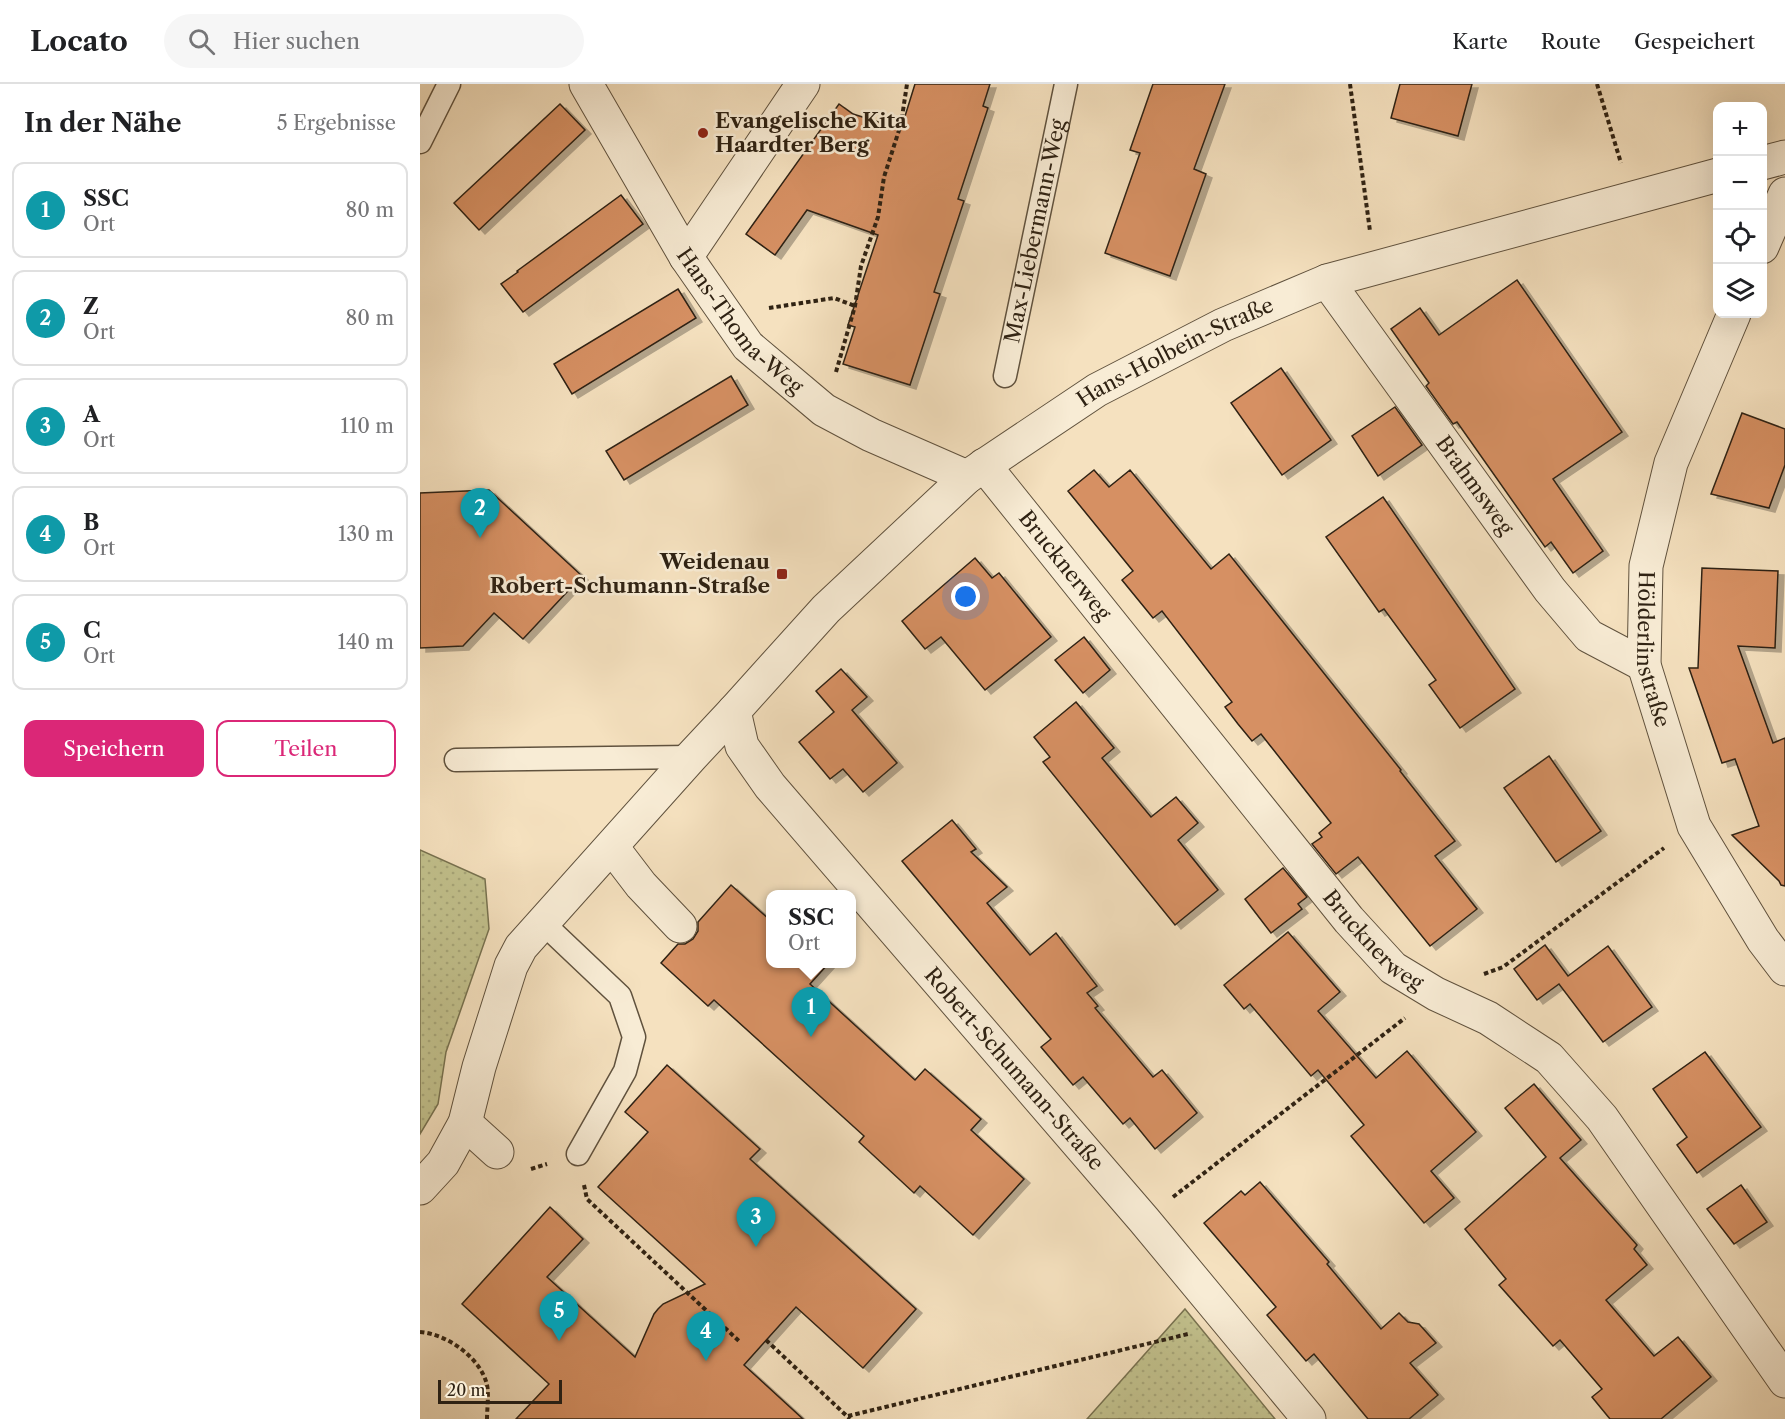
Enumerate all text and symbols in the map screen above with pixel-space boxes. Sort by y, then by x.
search box [164,14,584,68]
text: Locato [30,24,128,58]
icon: search [185,25,218,58]
text: Hier suchen [233,28,360,55]
text: Karte [1452,29,1508,54]
text: Route [1541,29,1601,54]
text: Gespeichert [1634,29,1755,54]
map controls [1713,102,1767,318]
button: + [1713,102,1767,156]
text: In der Nähe [24,107,181,139]
place label: Evangelische Kita Haardter Berg [715,108,908,157]
text: 5 Ergebnisse [277,111,396,135]
street label: Max-Liebermann-Weg [999,116,1071,345]
marker: Evangelische Kita Haardter Berg [696,126,710,140]
button: − [1713,156,1767,210]
text: SSC [83,185,129,212]
text: 1 [41,198,50,222]
text: 80 m [346,198,394,222]
button: locate [1713,210,1767,264]
text: Ort [83,212,115,236]
street label: Hans-Thoma-Weg [672,243,809,399]
button: layers [1713,264,1767,318]
street label: Hans-Holbein-Straße [1072,292,1277,412]
text: Z [83,293,99,320]
text: 2 [40,306,51,330]
text: 80 m [346,306,394,330]
text: Ort [83,320,115,344]
text: A [83,401,100,428]
text: 3 [40,414,51,438]
text: 110 m [341,414,394,438]
text: Ort [83,428,115,452]
street label: Brahmsweg [1431,431,1519,540]
pin: 2 [460,488,500,538]
street label: Brucknerweg [1014,506,1117,626]
text: B [83,509,99,536]
text: 4 [40,522,51,546]
text: 130 m [338,522,394,546]
text: Ort [83,536,115,560]
place label: Weidenau Robert-Schumann-Straße [490,549,770,598]
marker: Weidenau Robert-Schumann-Straße [775,567,789,581]
street label: Hölderlinstraße [1632,571,1676,730]
your location [951,582,980,611]
text: C [83,617,101,644]
text: 5 [40,630,51,654]
text: 140 m [337,630,394,654]
text: Ort [83,644,115,668]
button: Speichern [24,720,204,777]
button: Teilen [216,720,396,777]
street label: Brucknerweg [1318,885,1429,996]
popup [766,890,856,968]
text: SSC [788,904,834,931]
text: Ort [788,931,820,955]
street label: Robert-Schumann-Straße [919,962,1109,1175]
pin: 1 [792,988,830,1037]
pin: 3 [736,1198,776,1247]
pin: 5 [540,1292,578,1341]
pin: 4 [686,1312,726,1361]
scale bar [438,1377,562,1404]
text: 20 m [447,1380,486,1400]

